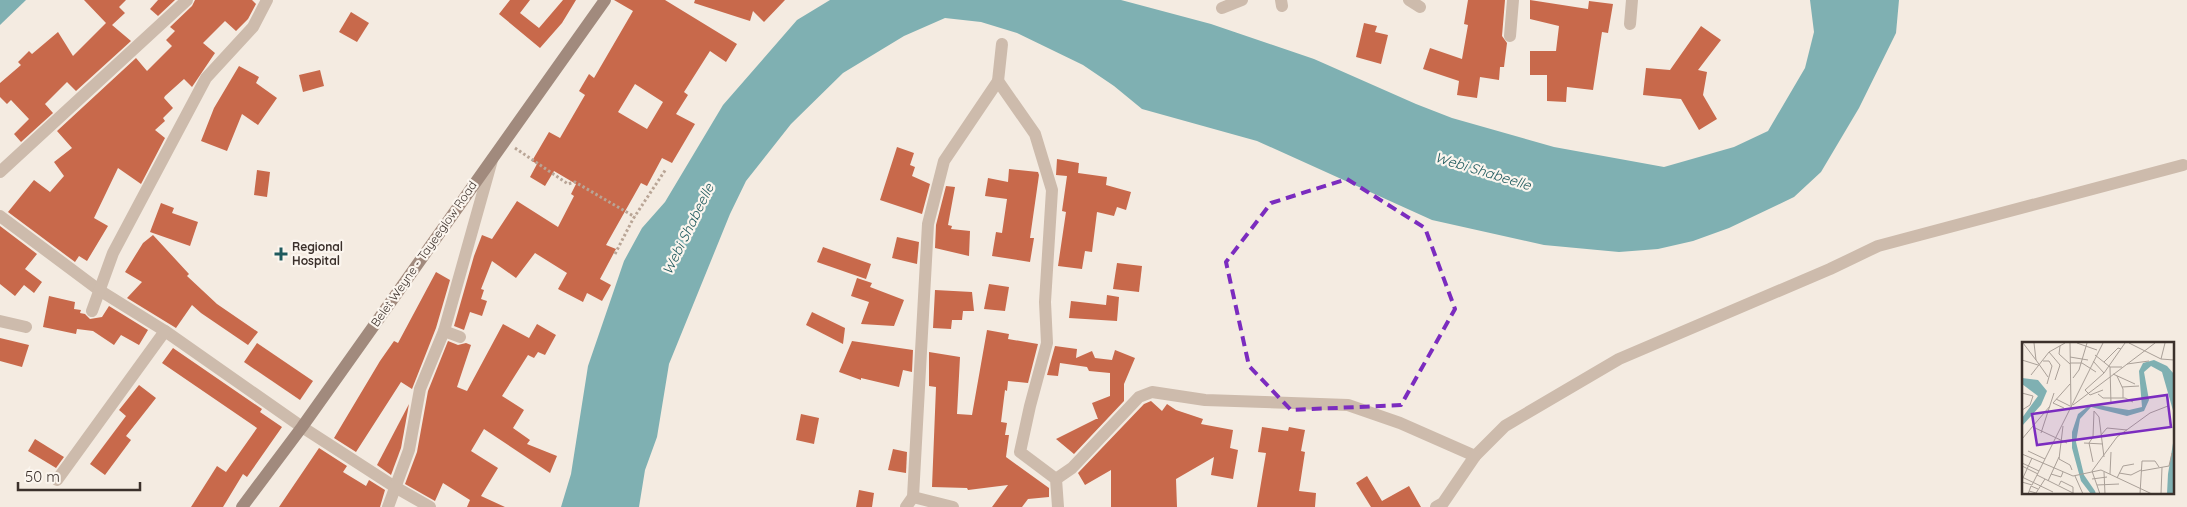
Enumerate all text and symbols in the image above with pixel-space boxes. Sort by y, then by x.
water label: Webi Shabeelle [1433,148,1534,194]
street label: Belet Weyne - Tayeeglow Road [367,178,480,329]
water label: Webi Shabeelle [658,179,718,278]
place label: Regional Hospital [292,239,343,268]
marker: Regional Hospital [274,247,288,261]
inset map [2022,342,2174,494]
scale bar [18,460,140,492]
text: 50 m [25,467,60,486]

